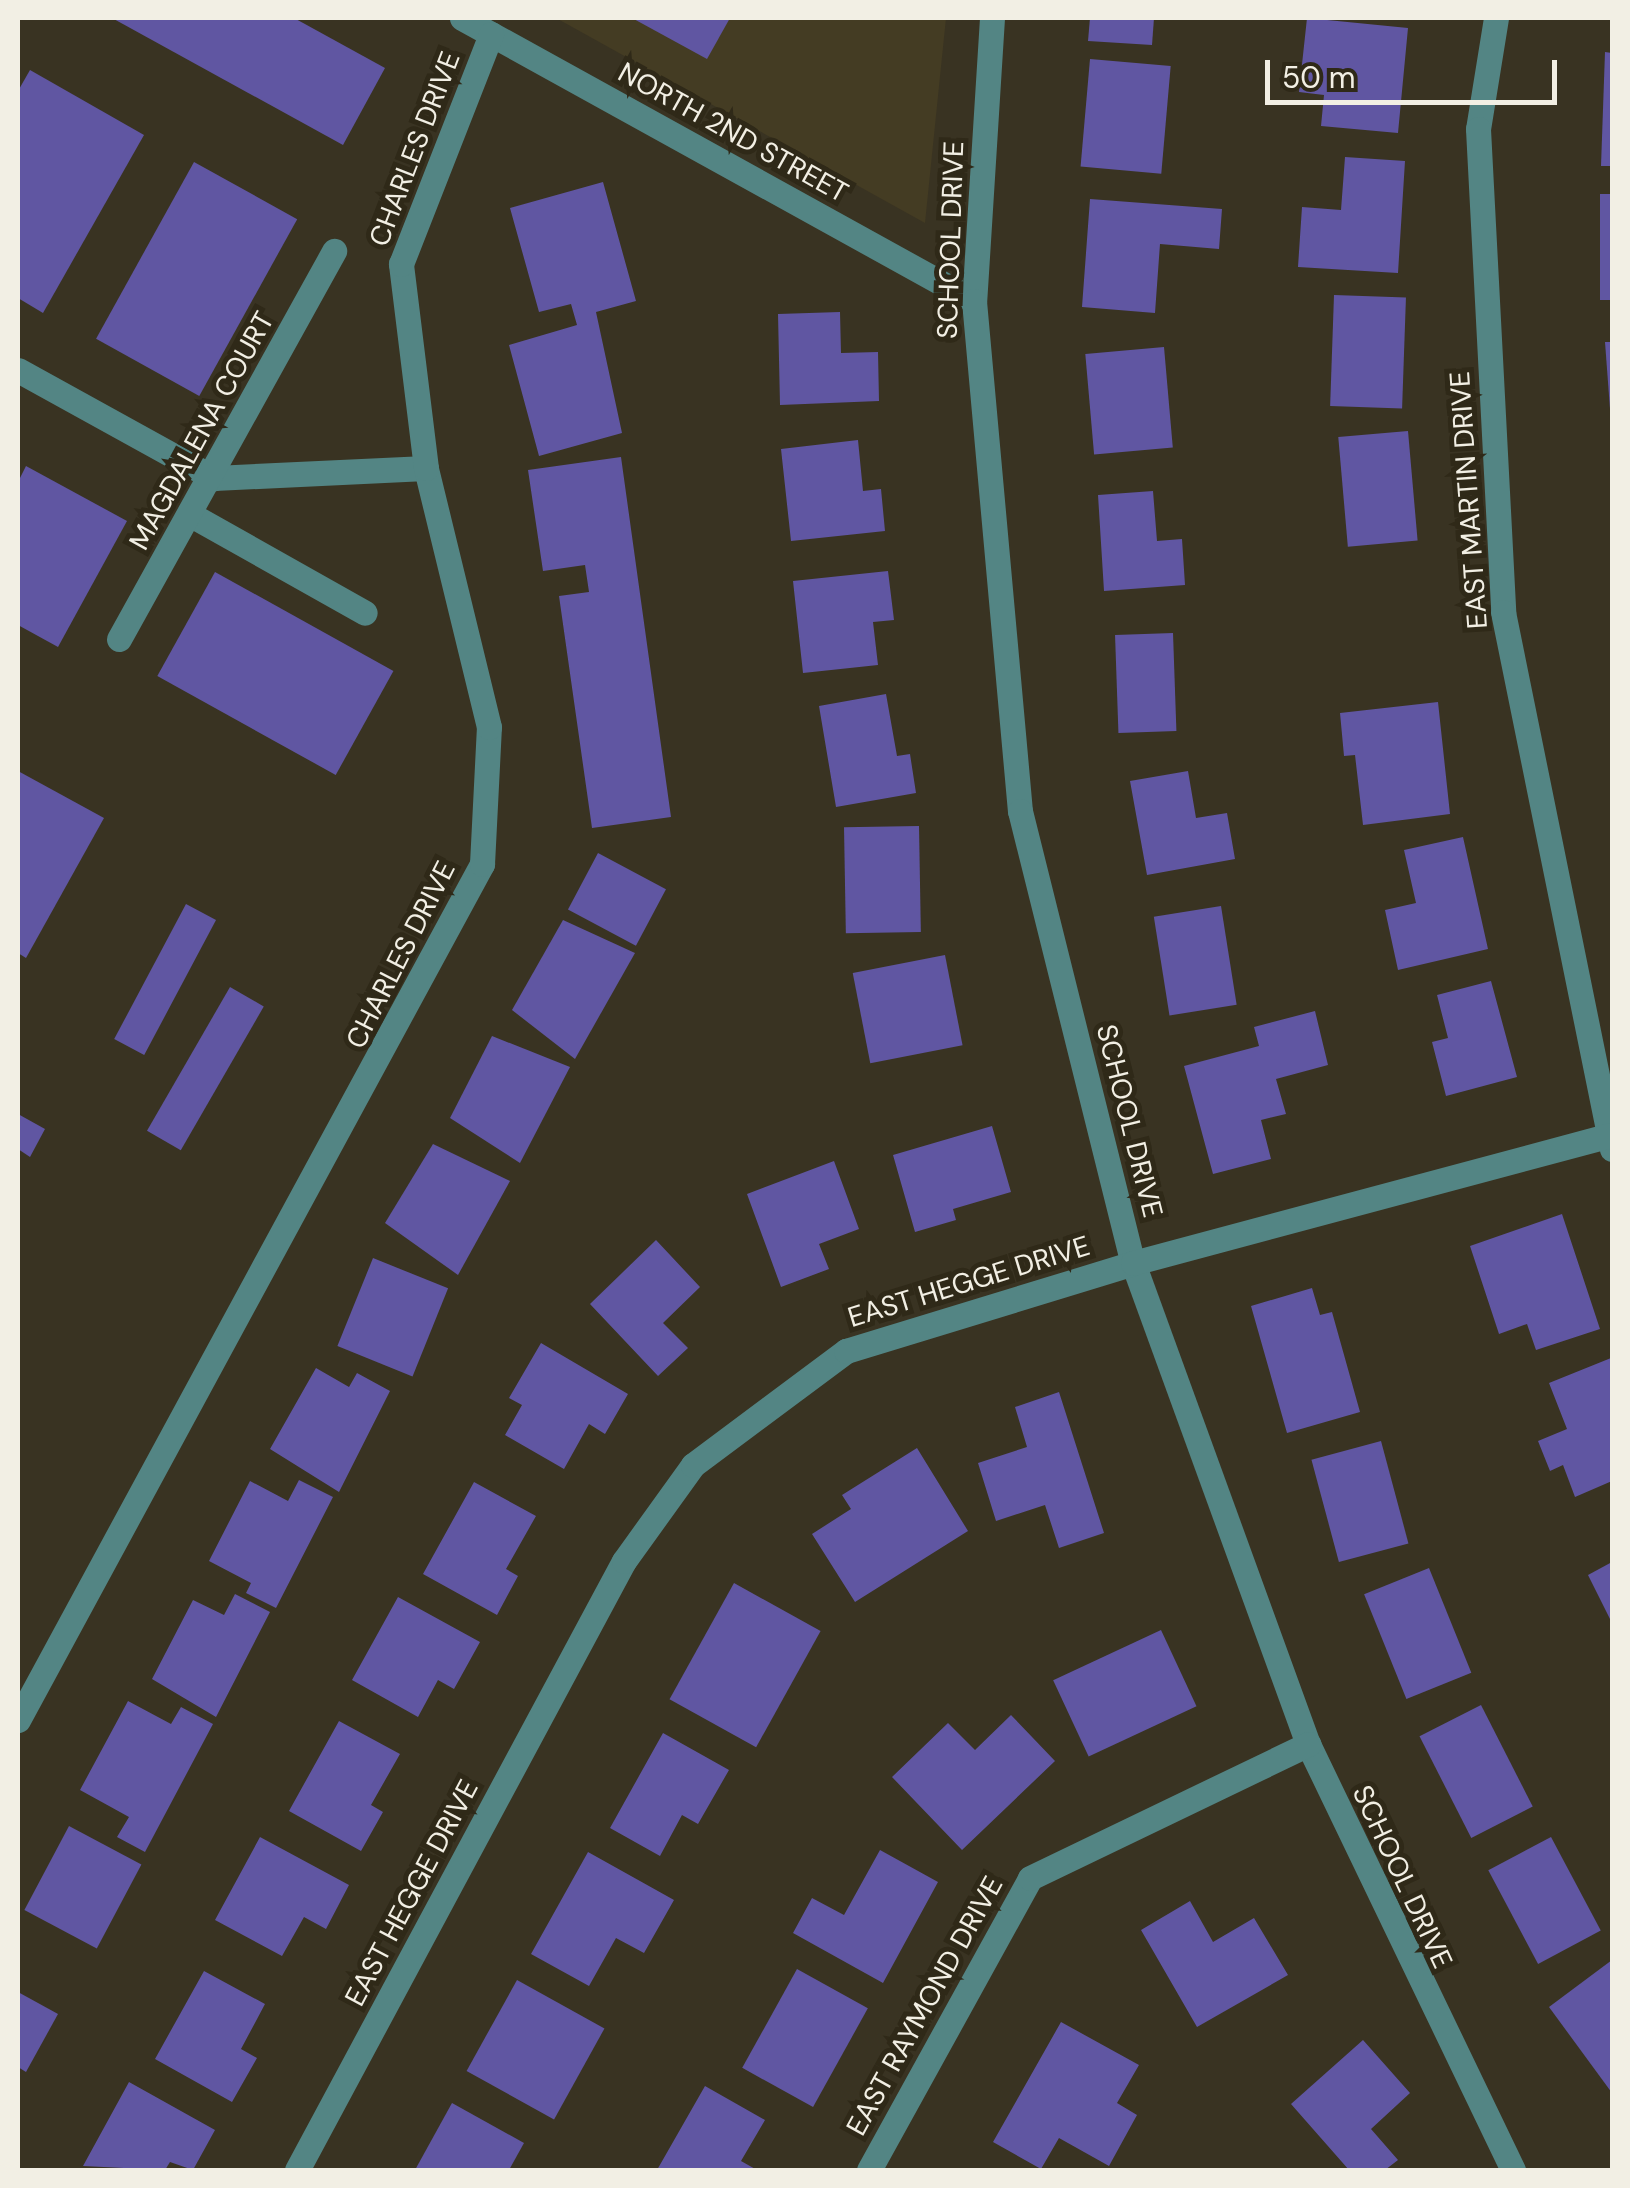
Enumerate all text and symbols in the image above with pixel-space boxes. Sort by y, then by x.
scale bar [1270,40,1562,102]
street label: CHARLES DRIVE [362,47,468,251]
street label: NORTH 2ND STREET [612,56,854,210]
text: 50 m [1282,58,1356,97]
street label: SCHOOL DRIVE [931,141,971,339]
street label: MAGDALENA COURT [123,306,281,556]
street label: EAST MARTIN DRIVE [1443,370,1495,630]
street label: CHARLES DRIVE [339,856,463,1054]
street label: SCHOOL DRIVE [1089,1021,1169,1221]
street label: EAST HEGGE DRIVE [844,1229,1094,1335]
street label: EAST HEGGE DRIVE [338,1774,486,2012]
street label: SCHOOL DRIVE [1345,1780,1459,1974]
street label: EAST RAYMOND DRIVE [840,1871,1010,2141]

